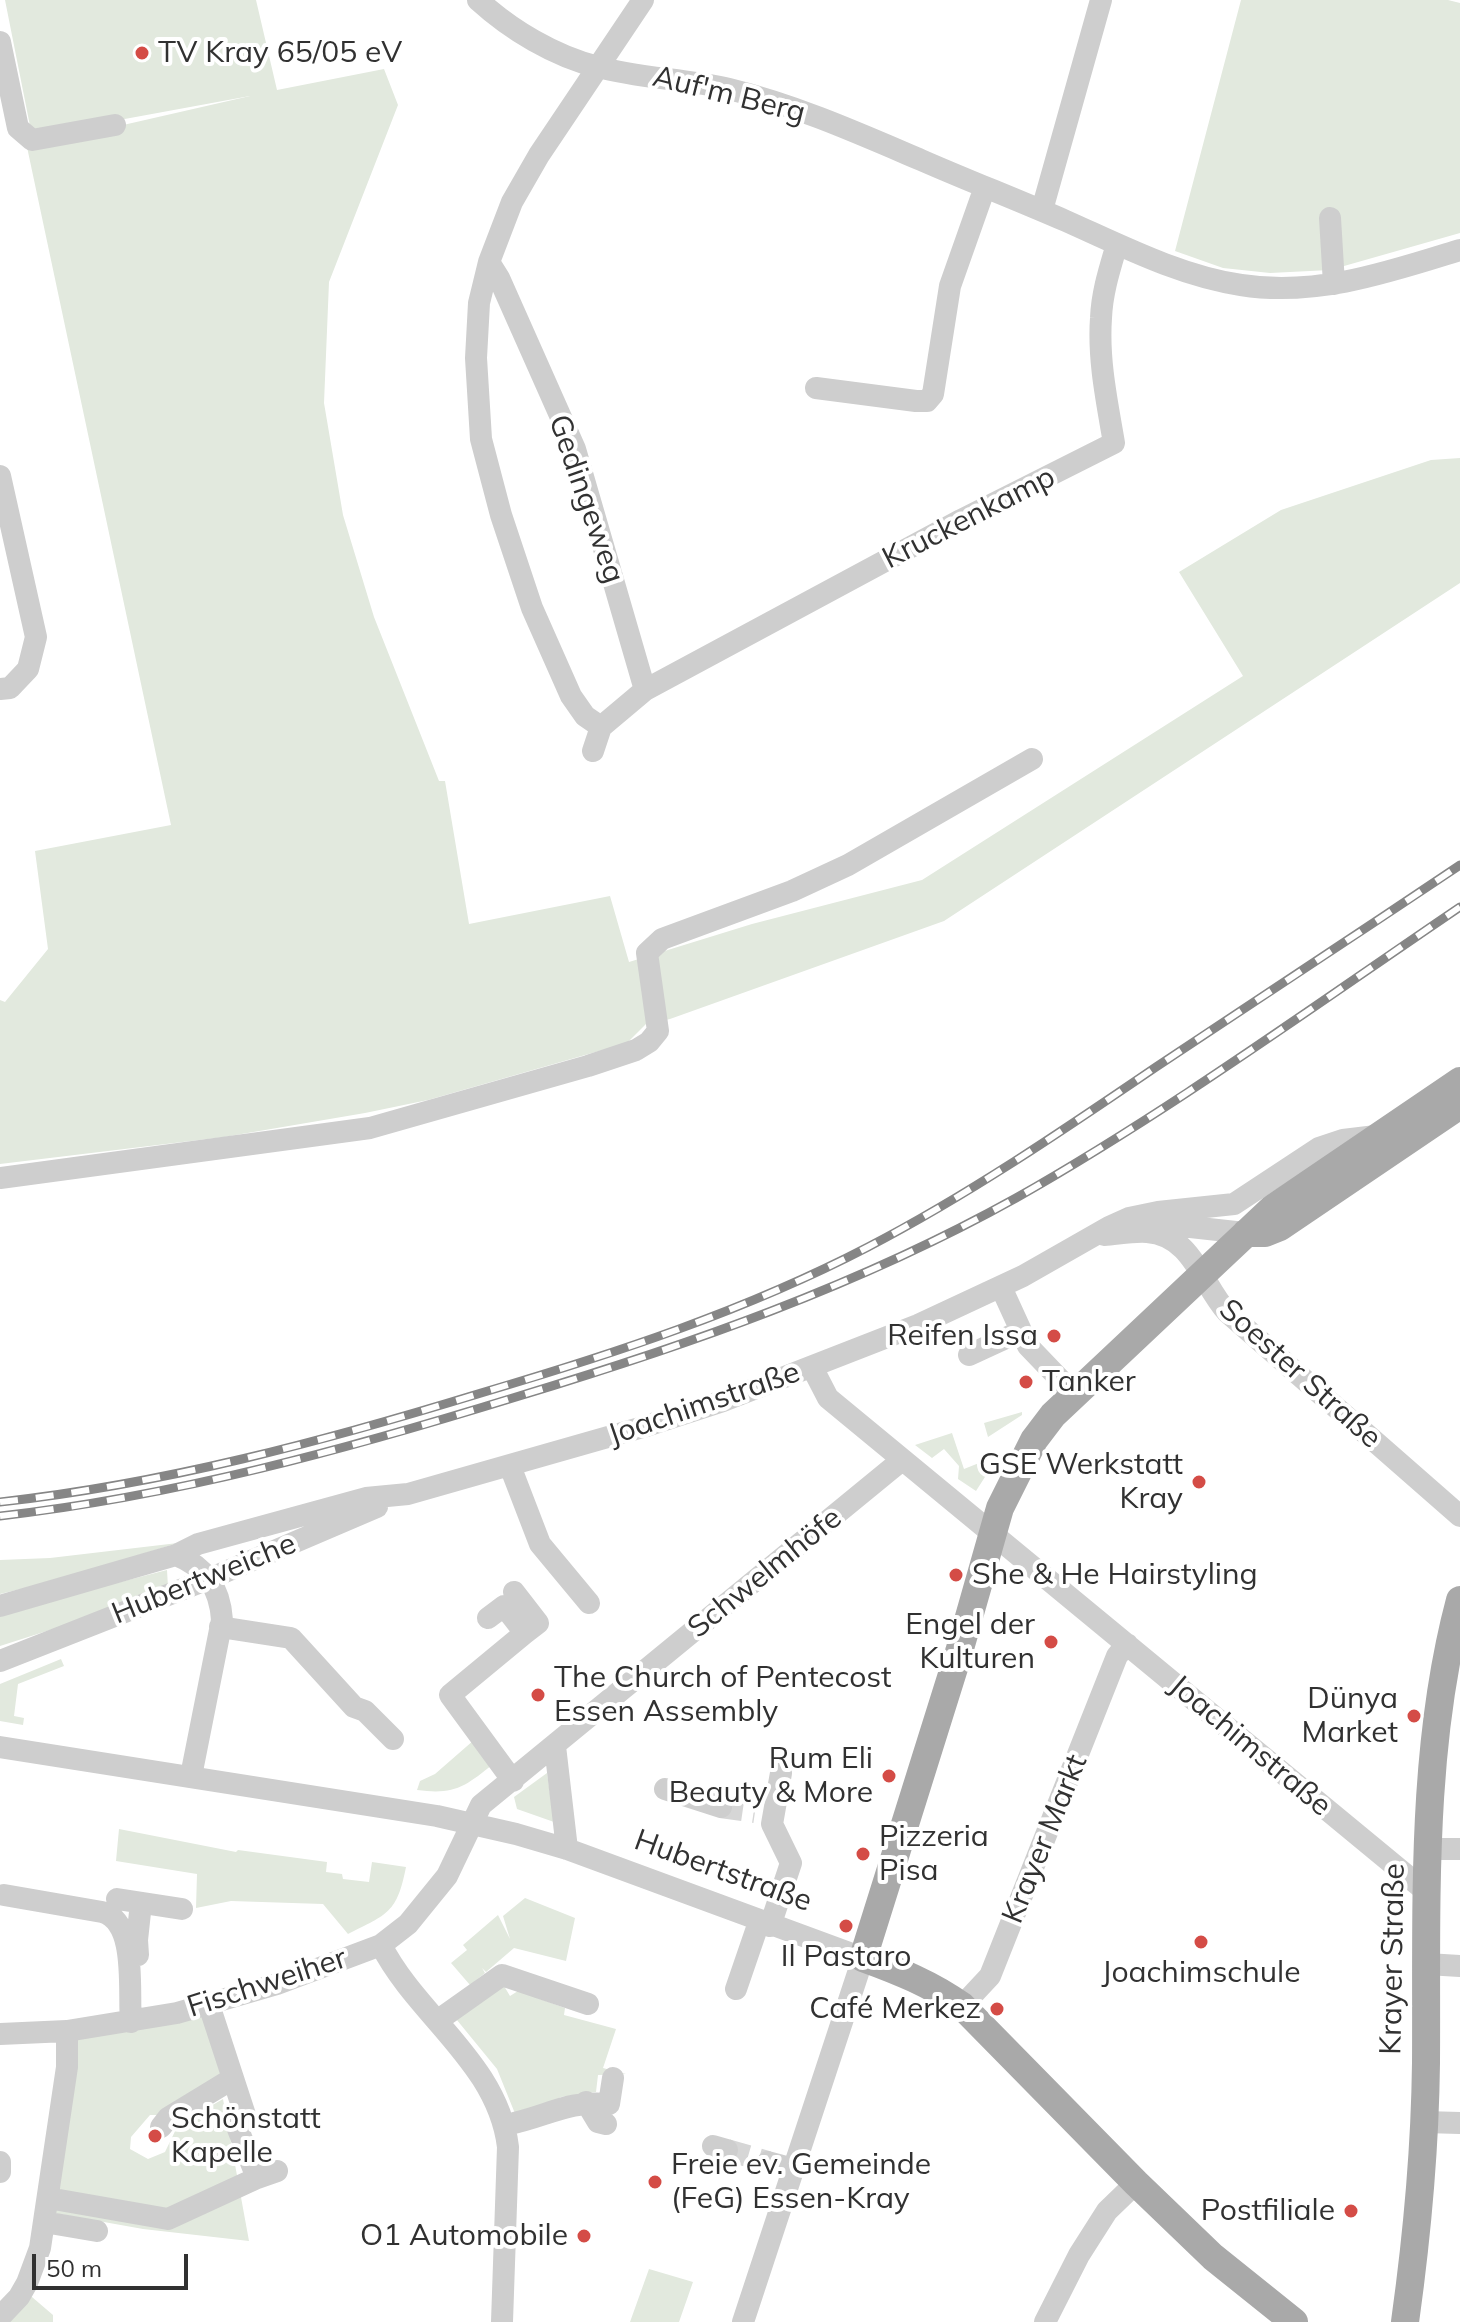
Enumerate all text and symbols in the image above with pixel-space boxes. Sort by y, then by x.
place label: TV Kray 65/05 eV [158,35,402,71]
marker: TV Kray 65/05 eV [133,44,151,62]
street label: Auf'm Berg [649,59,809,131]
street label: Gedingeweg [540,410,632,588]
street label: Kruckenkamp [877,459,1061,577]
street label: Soester Straße [1212,1292,1388,1456]
place label: Reifen Issa [887,1318,1038,1354]
marker: Reifen Issa [1045,1327,1063,1345]
street label: Joachimstraße [603,1354,805,1454]
place label: Tanker [1042,1364,1136,1400]
marker: Tanker [1017,1373,1035,1391]
place label: GSE Werkstatt Kray [979,1447,1183,1518]
marker: GSE Werkstatt Kray [1190,1473,1208,1491]
street label: Schwelmhöfe [681,1500,849,1646]
street label: Hubertweiche [107,1526,301,1632]
place label: She & He Hairstyling [972,1557,1258,1593]
marker: She & He Hairstyling [947,1566,965,1584]
place label: Engel der Kulturen [905,1607,1035,1678]
marker: Engel der Kulturen [1042,1633,1060,1651]
place label: The Church of Pentecost Essen Assembly [554,1660,892,1730]
street label: Joachimstraße [1162,1668,1338,1824]
place label: Dünya Market [1301,1681,1398,1752]
marker: The Church of Pentecost Essen Assembly [529,1686,547,1704]
marker: Dünya Market [1405,1707,1423,1725]
place label: Rum Eli Beauty & More [669,1741,873,1812]
street label: Krayer Markt [995,1749,1095,1929]
marker: Rum Eli Beauty & More [880,1767,898,1785]
place label: Pizzeria Pisa [879,1819,989,1890]
street label: Hubertstraße [629,1822,817,1920]
marker: Pizzeria Pisa [854,1845,872,1863]
street label: Krayer Straße [1373,1863,1413,2055]
marker: Il Pastaro [837,1917,855,1935]
marker: Joachimschule [1192,1933,1210,1951]
place label: Il Pastaro [781,1939,911,1975]
street label: Fischweiher [183,1940,351,2026]
place label: Joachimschule [1102,1955,1300,1991]
place label: Café Merkez [809,1991,981,2027]
marker: Café Merkez [988,2000,1006,2018]
place label: Schönstatt Kapelle [171,2101,321,2172]
marker: Schönstatt Kapelle [146,2127,164,2145]
place label: Freie ev. Gemeinde (FeG) Essen-Kray [671,2147,931,2218]
marker: Freie ev. Gemeinde (FeG) Essen-Kray [646,2173,664,2191]
place label: Postfiliale [1201,2193,1335,2229]
marker: Postfiliale [1342,2202,1360,2220]
place label: O1 Automobile [360,2218,568,2254]
marker: O1 Automobile [575,2227,593,2245]
scale bar [36,2238,192,2288]
text: 50 m [46,2253,102,2283]

